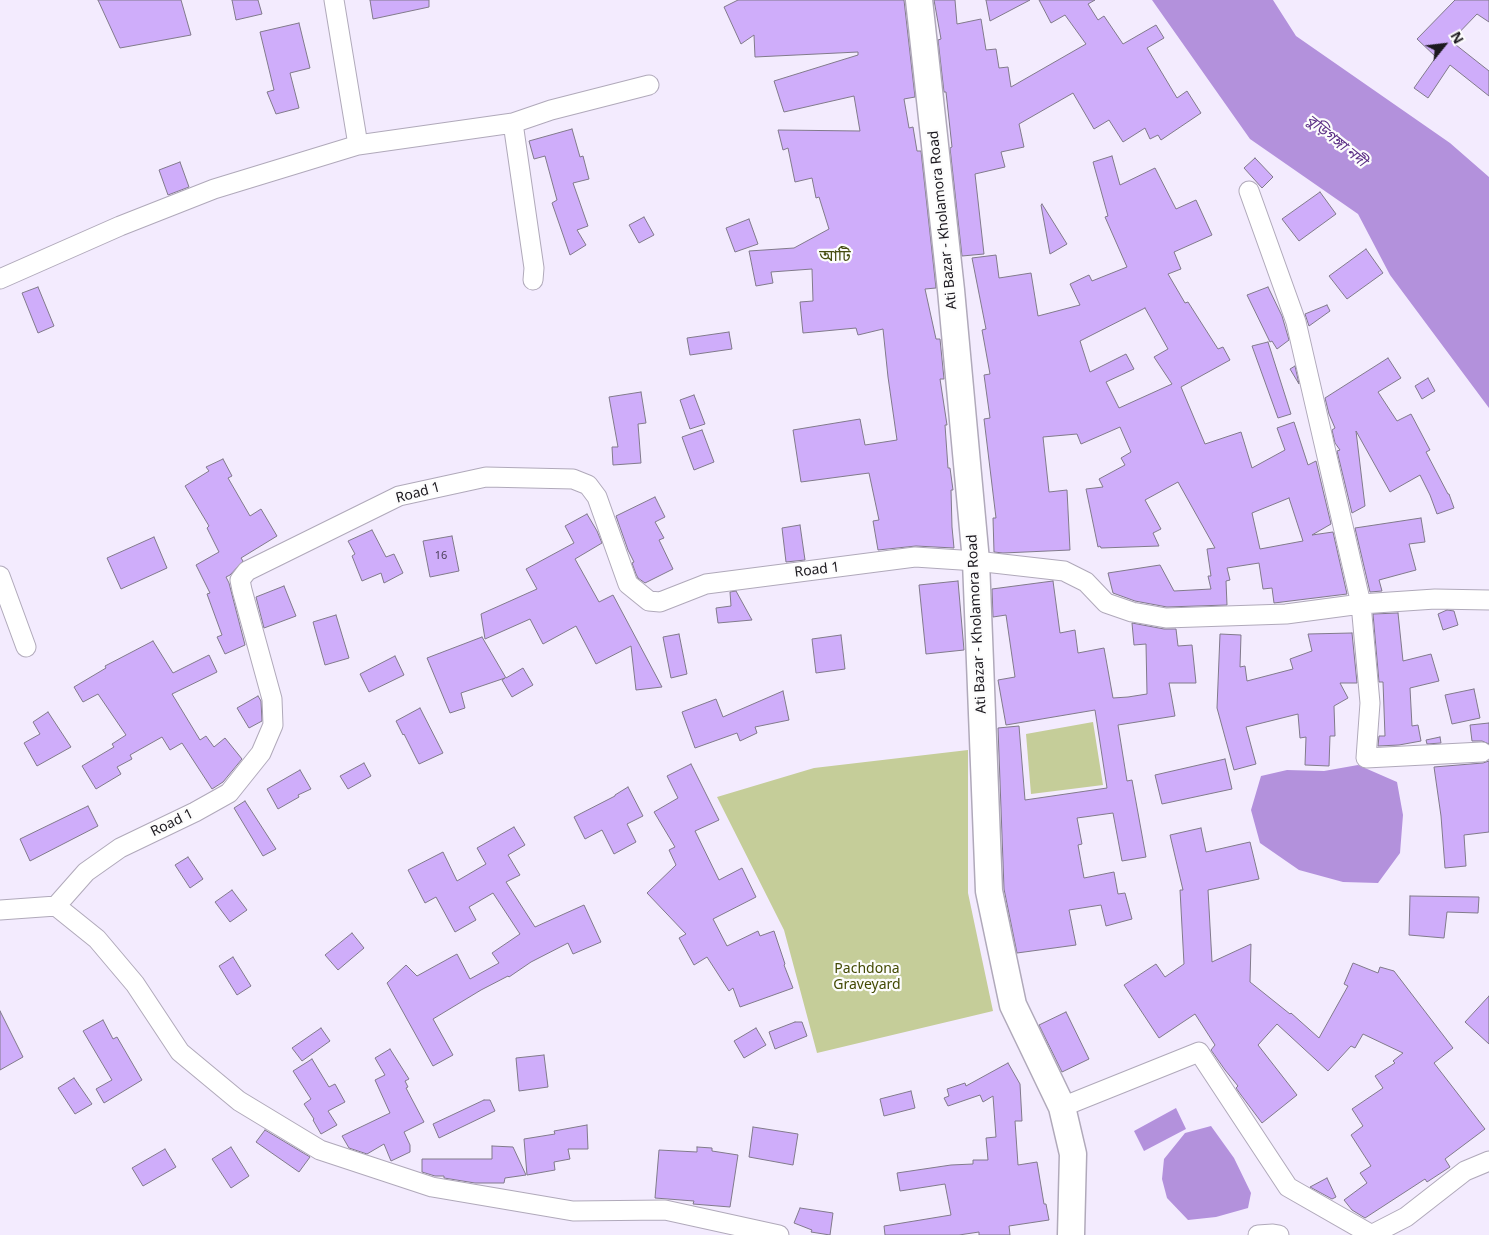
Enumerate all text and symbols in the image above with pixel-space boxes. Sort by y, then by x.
north arrow [1419,20,1469,70]
text: N [1446,28,1469,47]
water label: বুড়িগঙ্গা নদী [1302,111,1370,171]
street label: Ati Bazar - Kholamora Road [925,130,961,310]
district label: আটি [819,246,851,266]
street label: Road 1 [394,479,442,507]
street label: Ati Bazar - Kholamora Road [964,534,990,714]
house number: 16 [435,549,447,563]
street label: Road 1 [794,559,840,581]
street label: Road 1 [148,806,196,840]
park label: Pachdona Graveyard [833,961,901,994]

